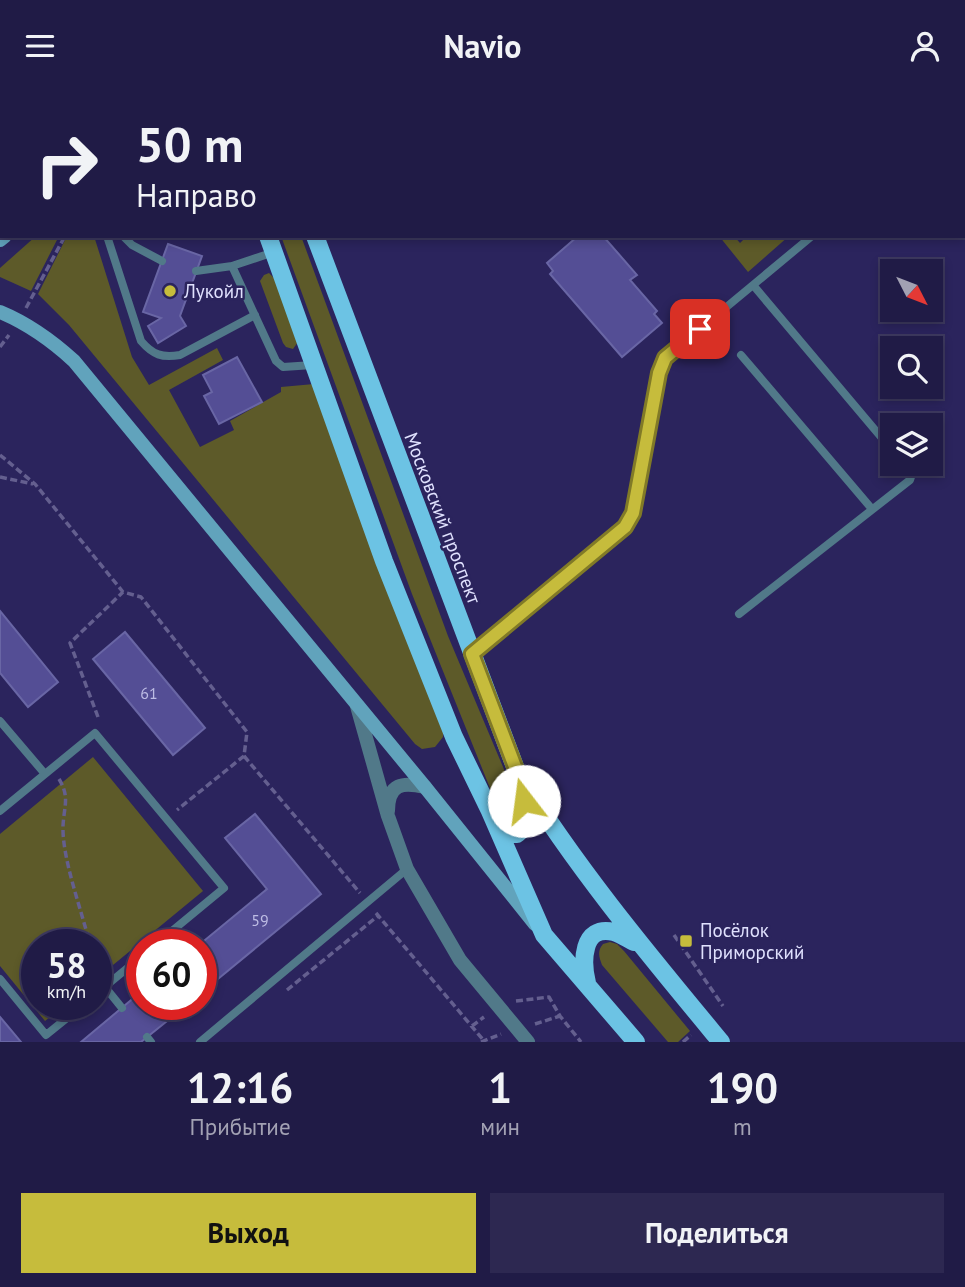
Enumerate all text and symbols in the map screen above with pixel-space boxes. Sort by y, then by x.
text: Navio [444,25,521,67]
icon: menu [21,27,59,65]
icon: person [906,27,944,65]
text: 50 m [136,112,243,176]
icon: right [21,119,112,210]
text: Направо [136,174,257,216]
north arrow [880,259,943,322]
map controls [880,259,943,476]
place label: Лукойл [183,279,244,303]
marker: Лукойл [162,283,178,299]
pin [670,299,730,359]
icon: arrive [681,310,719,348]
button: search [880,336,943,399]
button: layers [880,413,943,476]
street label: Московский проспект [399,429,487,607]
house number: 61 [140,683,158,703]
position arrow [487,764,561,838]
house number: 59 [251,910,269,930]
place label: Посёлок Приморский [700,918,804,964]
speed limit sign: 60 [126,929,217,1020]
marker: Посёлок Приморский [678,933,694,949]
text: 58 [47,942,86,988]
text: km/h [47,980,86,1003]
text: 12:16 [187,1060,293,1115]
text: 1 [488,1060,512,1115]
text: 190 [707,1060,778,1115]
text: Прибытие [190,1112,291,1141]
text: мин [480,1112,520,1141]
text: m [733,1112,752,1141]
button: Выход [21,1193,476,1273]
button: Поделиться [490,1193,944,1273]

